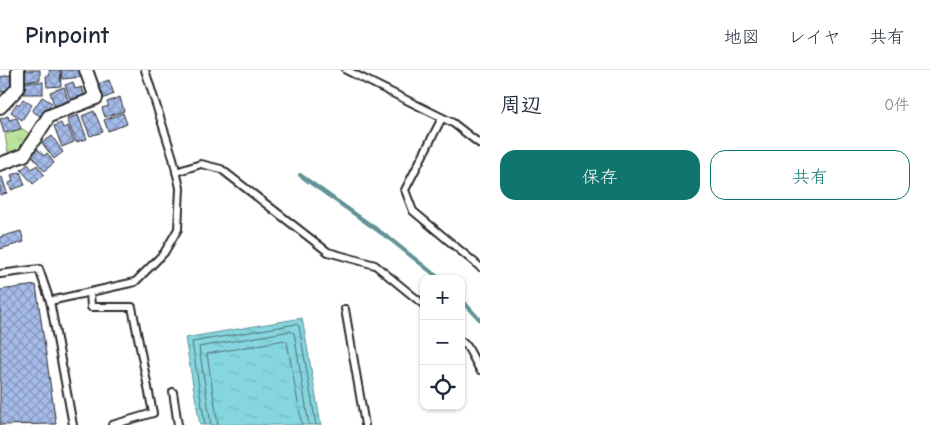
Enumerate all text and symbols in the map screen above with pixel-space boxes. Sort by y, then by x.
text: Pinpoint [25,21,109,49]
text: 地図 [724,27,760,48]
text: レイヤ [788,27,841,48]
text: 共有 [869,27,905,48]
text: 周辺 [500,93,542,117]
text: 0件 [884,96,910,114]
button: 保存 [500,150,700,200]
button: 共有 [710,150,910,200]
map controls [420,275,465,410]
button: + [420,275,465,320]
button: − [420,320,465,365]
button: locate [420,365,465,410]

